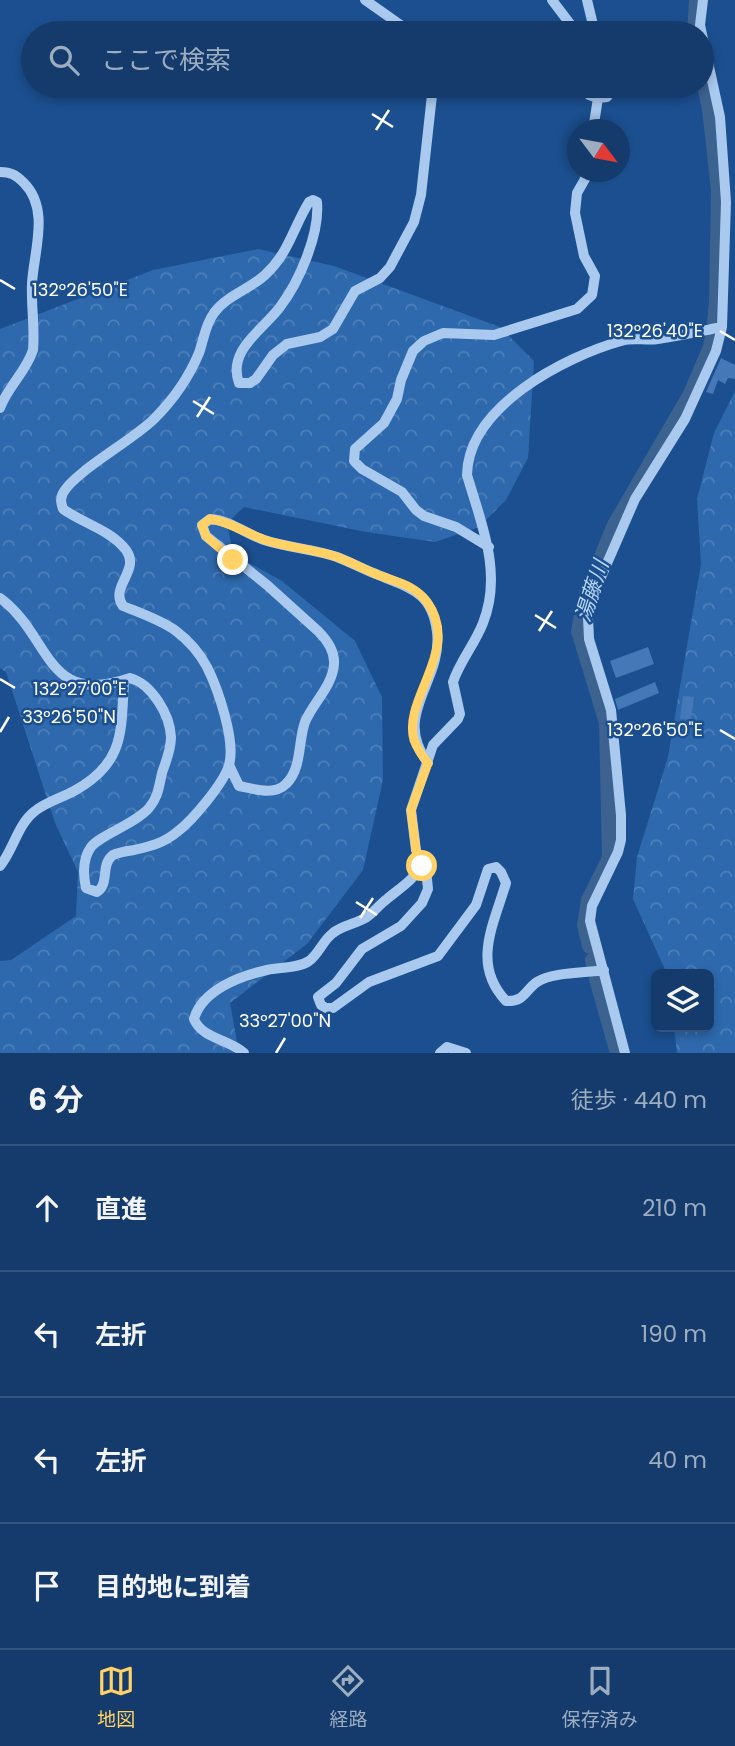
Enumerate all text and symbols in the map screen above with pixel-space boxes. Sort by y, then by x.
search box [21,21,714,98]
icon: search [45,41,83,79]
text: ここで検索 [101,42,231,78]
north arrow [567,119,630,182]
text: 132°26'50"E [32,277,128,302]
text: 132°26'40"E [607,318,703,343]
route end [217,544,248,575]
water label: 湯藤川 [568,555,616,625]
text: 132°27'00"E [33,676,127,701]
text: 33°26'50"N [22,704,116,729]
text: 132°26'50"E [607,717,703,742]
route start [406,850,437,881]
map controls [651,969,714,1032]
button: layers [651,969,714,1032]
text: 33°27'00"N [239,1008,331,1033]
text: 6 分 [28,1078,83,1121]
text: 徒歩 · 440 m [571,1084,707,1116]
icon: ahead [28,1189,66,1227]
text: 直進 [95,1191,147,1227]
text: 210 m [642,1192,707,1224]
icon: left [28,1315,66,1353]
text: 左折 [95,1317,147,1353]
text: 190 m [641,1318,707,1350]
icon: left [28,1441,66,1479]
text: 左折 [95,1443,147,1479]
text: 40 m [648,1444,707,1476]
icon: arrive [28,1567,66,1605]
text: 目的地に到着 [95,1569,251,1605]
tab: 地図 [97,1662,135,1734]
tab: 経路 [329,1662,368,1734]
tab: 保存済み [562,1662,638,1734]

